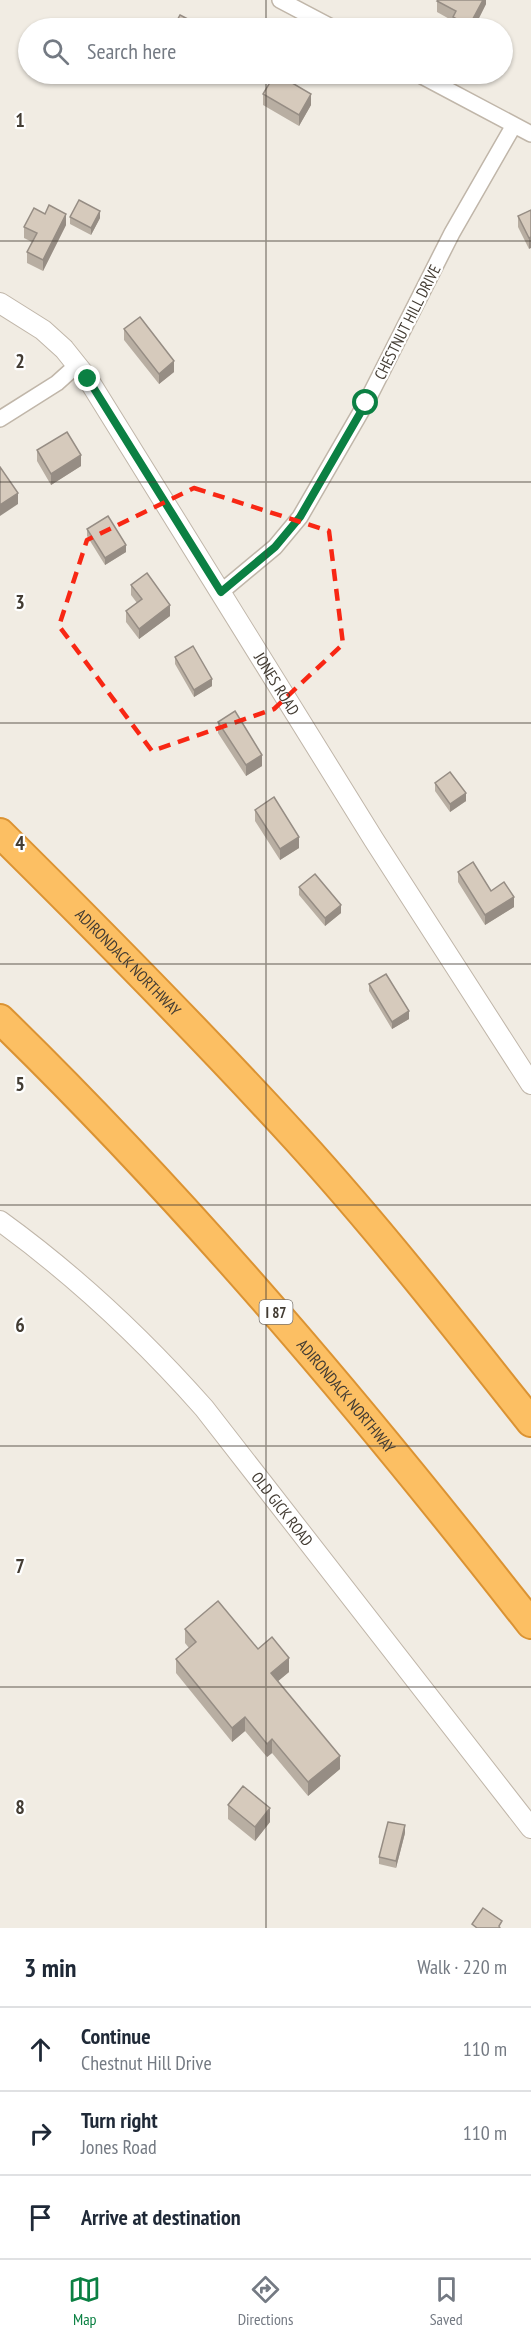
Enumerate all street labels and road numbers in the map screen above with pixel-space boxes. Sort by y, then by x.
street label: CHESTNUT HILL DRIVE [369,261,445,383]
street label: JONES ROAD [249,648,304,719]
street label: ADIRONDACK NORTHWAY [71,904,186,1020]
road number: I 87 [260,1300,292,1324]
street label: ADIRONDACK NORTHWAY [293,1335,400,1457]
street label: OLD GICK ROAD [247,1468,318,1550]

